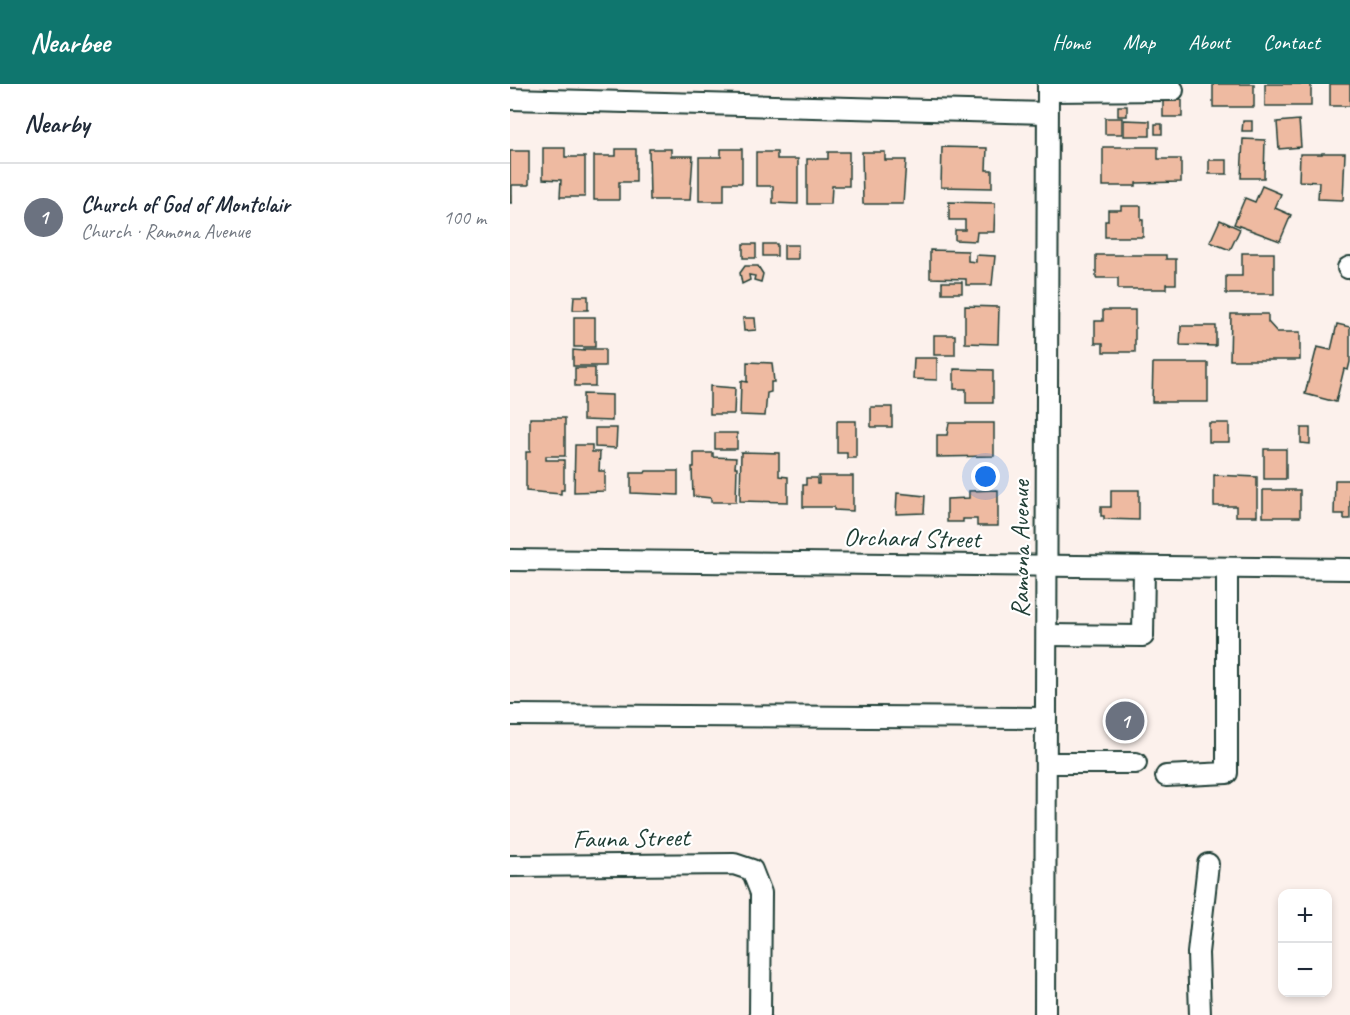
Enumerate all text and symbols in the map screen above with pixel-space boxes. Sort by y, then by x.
text: Nearbee [30,25,110,60]
text: Home [1052,29,1090,55]
text: Map [1123,29,1155,55]
text: About [1188,29,1230,55]
text: Contact [1263,29,1320,55]
text: Nearby [24,107,89,140]
text: Church of God of Montclair [81,191,290,219]
text: 1 [39,205,48,230]
text: 100 m [443,205,486,230]
text: Church · Ramona Avenue [81,219,250,244]
your location [971,462,1000,491]
street label: Ramona Avenue [1004,479,1037,618]
street label: Orchard Street [843,520,983,556]
pin: 1 [1106,698,1144,744]
street label: Fauna Street [572,820,692,856]
map controls [1278,889,1332,997]
button: + [1278,889,1332,943]
button: − [1278,943,1332,997]

